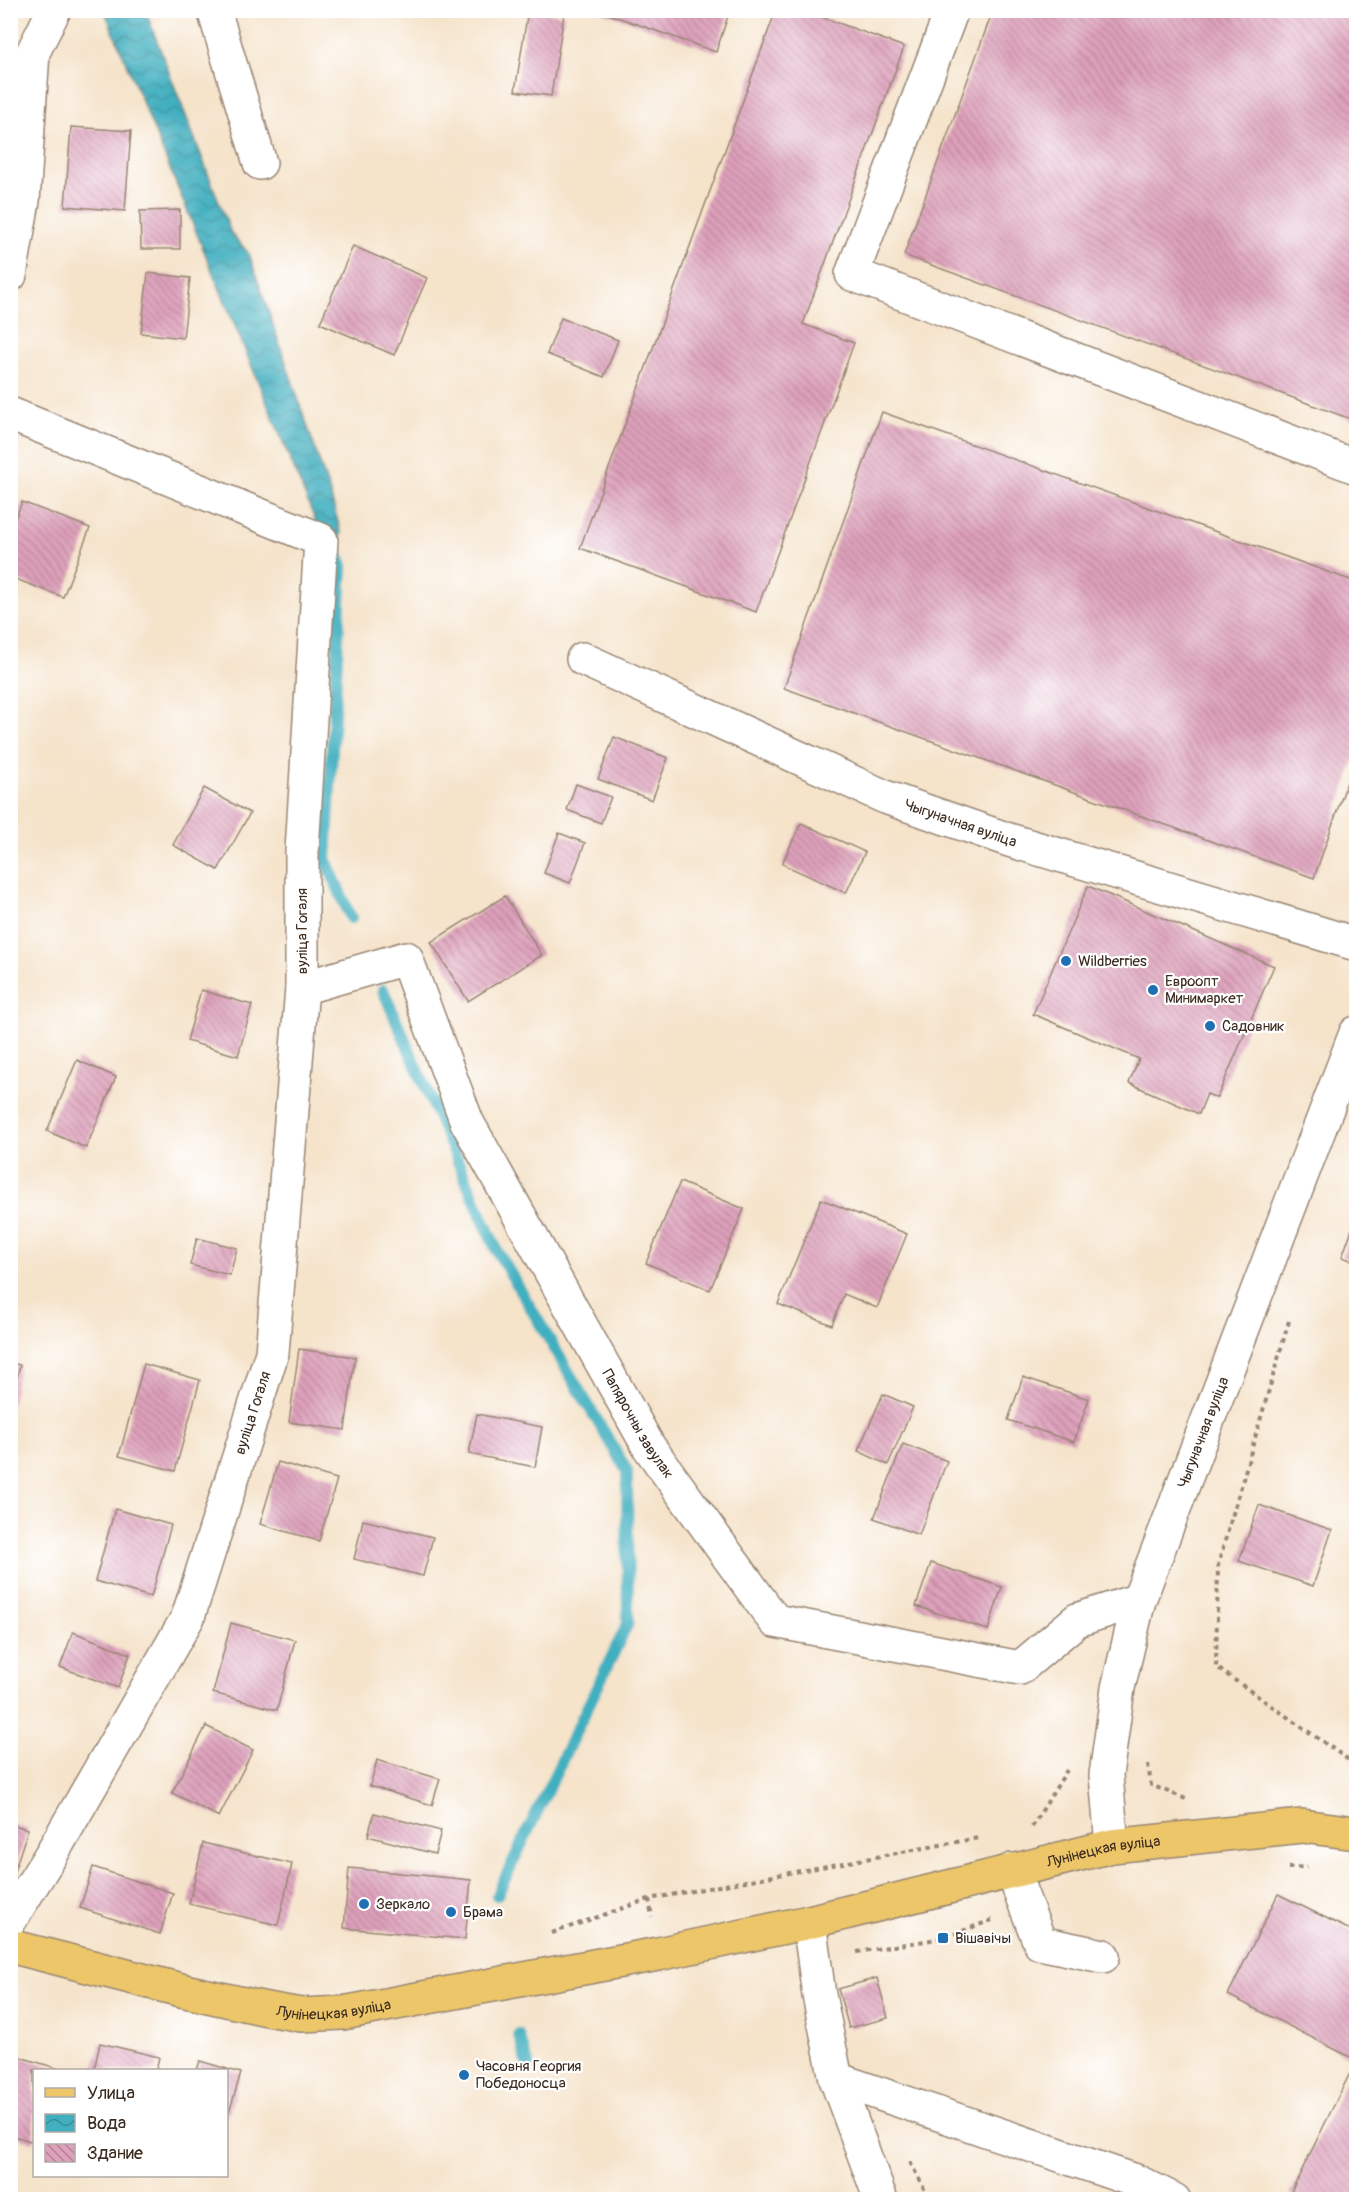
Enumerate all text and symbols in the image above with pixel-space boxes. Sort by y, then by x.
street label: Чыгуначная вуліца [902,795,1019,851]
street label: вуліца Гогаля [293,888,312,974]
place label: Wildberries [1078,952,1147,971]
marker: Wildberries [1059,954,1073,968]
place label: Евроопт Минимаркет [1165,972,1244,1008]
marker: Евроопт Минимаркет [1146,983,1160,997]
place label: Садовник [1222,1017,1285,1036]
marker: Садовник [1203,1019,1217,1033]
street label: Папярочны завулак [598,1366,678,1482]
street label: вуліца Гогаля [231,1369,275,1457]
street label: Чыгуначная вуліца [1173,1374,1233,1491]
street label: Лунінецкая вуліца [1043,1831,1161,1872]
place label: Зеркало [376,1895,430,1914]
marker: Зеркало [357,1897,371,1911]
place label: Брама [463,1903,503,1922]
marker: Брама [444,1905,458,1919]
place label: Вішавічы [955,1929,1011,1948]
marker: Вішавічы [936,1931,950,1945]
street label: Лунінецкая вуліца [274,1995,393,2025]
place label: Часовня Георгия Победоносца [476,2057,581,2093]
marker: Часовня Георгия Победоносца [457,2068,471,2082]
legend [33,2069,228,2177]
text: Улица [87,2082,135,2105]
text: Вода [87,2112,126,2135]
text: Здание [87,2142,143,2165]

